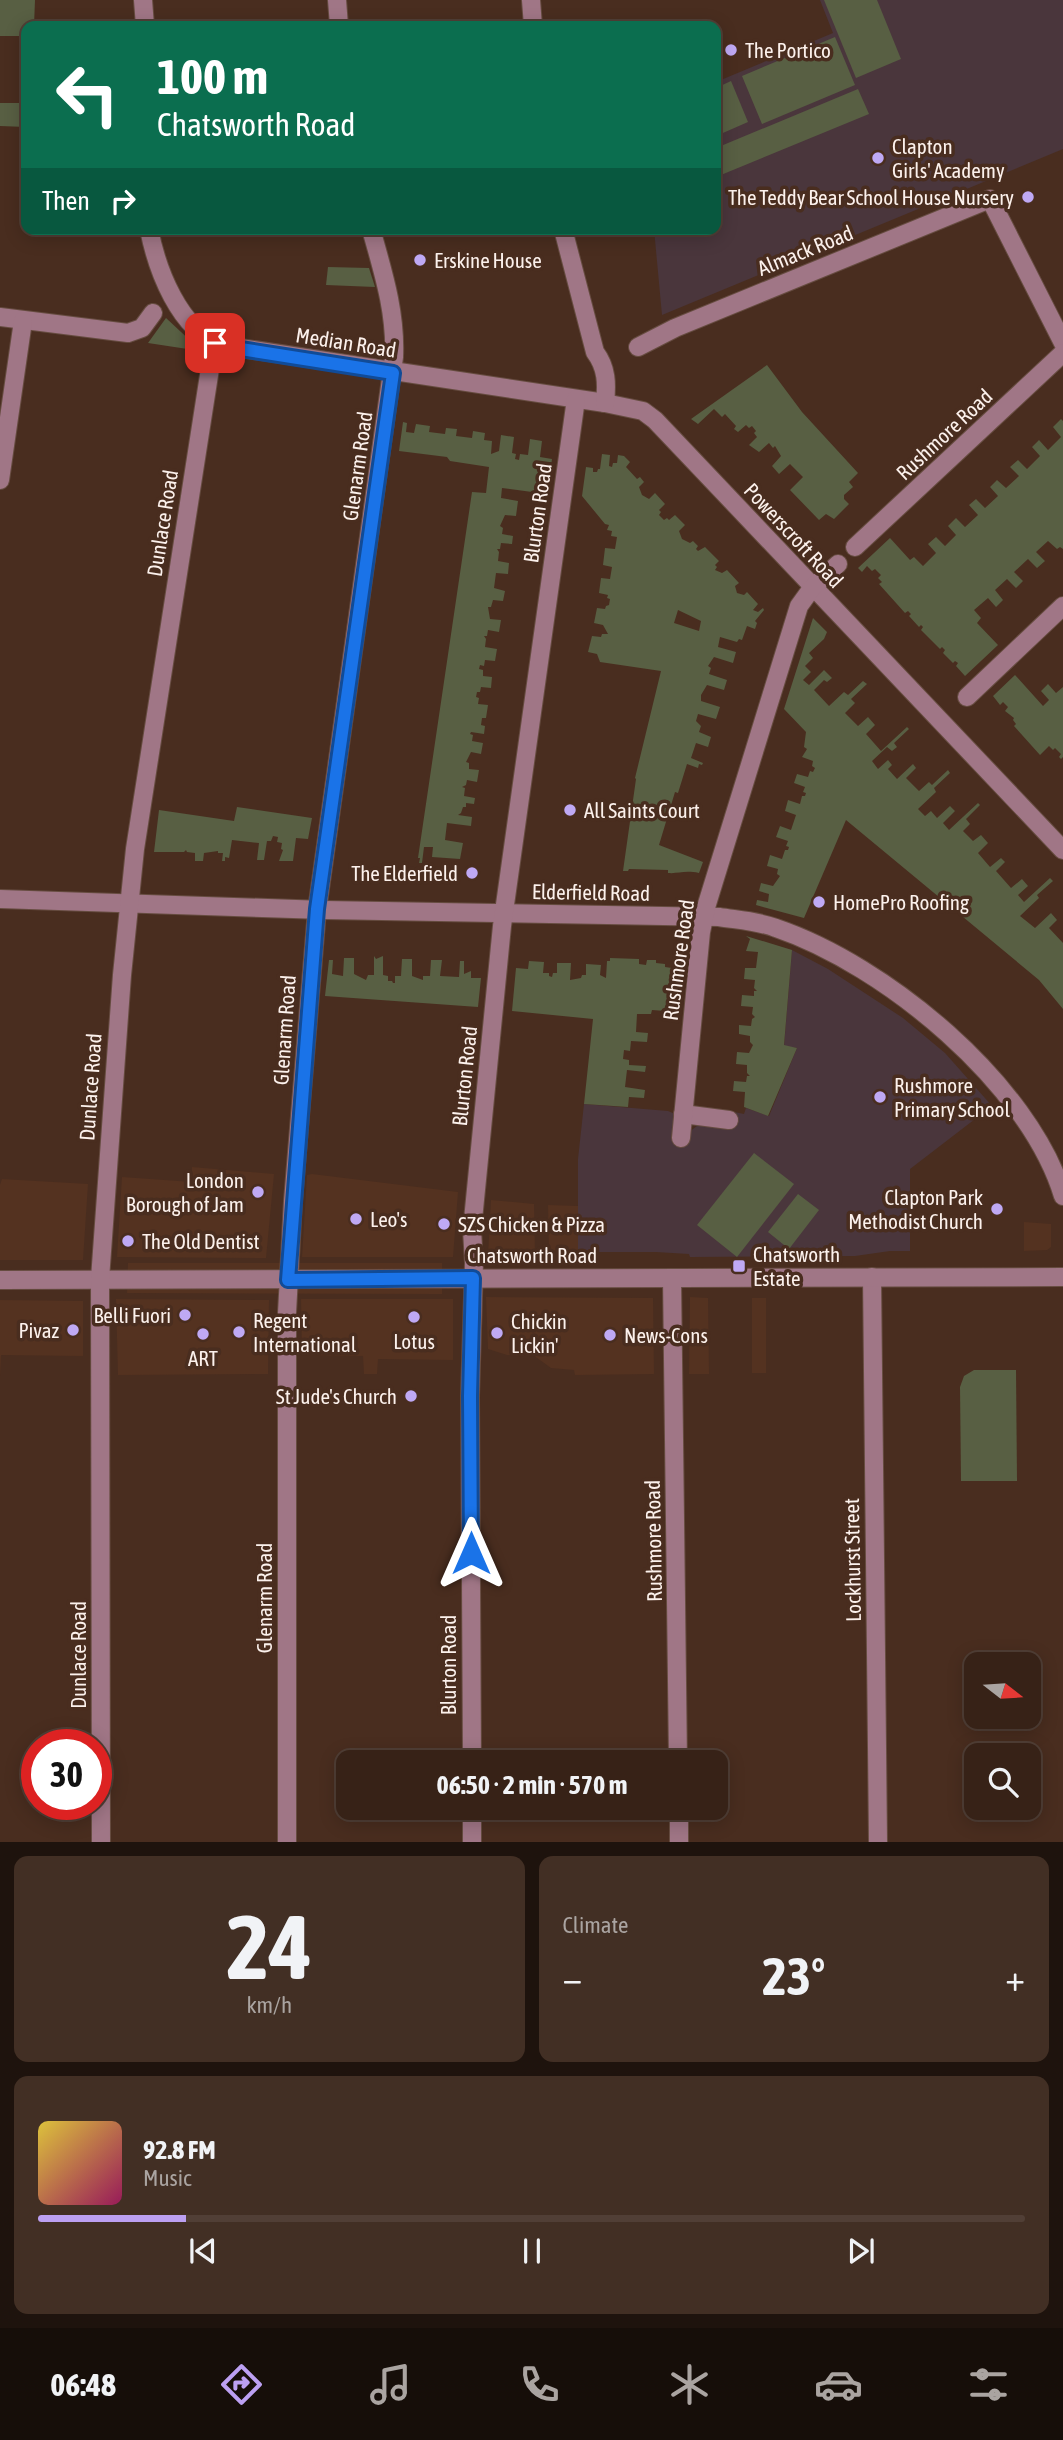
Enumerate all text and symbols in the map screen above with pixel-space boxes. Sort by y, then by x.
place label: The Portico [745,38,831,62]
marker: The Portico [723,42,739,58]
text: 100 m [157,48,268,104]
icon: left [42,49,133,140]
text: Chatsworth Road [157,106,355,143]
place label: Clapton Girls' Academy [892,134,1005,182]
marker: Clapton Girls' Academy [870,150,886,166]
icon: right [104,182,142,220]
place label: The Teddy Bear School House Nursery [728,185,1014,209]
text: Then [42,186,90,216]
marker: The Teddy Bear School House Nursery [1020,189,1036,205]
street label: Almack Road [754,220,856,280]
place label: Erskine House [434,248,542,272]
marker: Erskine House [412,252,428,268]
pin [185,313,245,373]
street label: Median Road [294,322,398,362]
icon: arrive [196,324,234,362]
street label: Rushmore Road [891,384,997,484]
street label: Glenarm Road [337,410,377,522]
street label: Blurton Road [518,462,556,564]
street label: Dunlace Road [142,468,182,578]
street label: Powerscroft Road [740,478,848,592]
place label: All Saints Court [584,798,700,822]
marker: All Saints Court [562,802,578,818]
place label: The Elderfield [351,861,458,885]
marker: The Elderfield [464,865,480,881]
street label: Elderfield Road [532,879,650,905]
place label: HomePro Roofing [833,890,969,914]
marker: HomePro Roofing [811,894,827,910]
street label: Rushmore Road [658,898,698,1022]
street label: Glenarm Road [268,974,300,1086]
street label: Blurton Road [447,1025,481,1127]
street label: Dunlace Road [74,1032,106,1142]
place label: Rushmore Primary School [894,1073,1010,1121]
marker: Rushmore Primary School [872,1089,888,1105]
place label: London Borough of Jam [126,1168,244,1216]
marker: London Borough of Jam [250,1184,266,1200]
place label: Clapton Park Methodist Church [848,1185,983,1233]
marker: Clapton Park Methodist Church [989,1201,1005,1217]
place label: Leo's [370,1207,407,1231]
marker: Leo's [348,1211,364,1227]
place label: SZS Chicken & Pizza [458,1212,605,1236]
marker: SZS Chicken & Pizza [436,1216,452,1232]
place label: The Old Dentist [142,1229,260,1253]
marker: The Old Dentist [120,1233,136,1249]
place label: Chatsworth Estate [753,1242,840,1290]
street label: Chatsworth Road [467,1243,597,1267]
marker: Chatsworth Estate [731,1258,747,1274]
place label: Belli Fuori [93,1303,171,1327]
marker: Belli Fuori [177,1307,193,1323]
place label: Regent International [253,1308,357,1356]
marker: Lotus [406,1309,422,1325]
place label: Chickin Lickin' [511,1309,567,1357]
place label: Pivaz [19,1318,59,1342]
marker: Pivaz [65,1322,81,1338]
place label: News-Cons [624,1323,708,1347]
marker: Regent International [231,1324,247,1340]
marker: Chickin Lickin' [489,1325,505,1341]
marker: ART [195,1326,211,1342]
marker: News-Cons [602,1327,618,1343]
place label: Lotus [393,1329,435,1353]
place label: ART [188,1346,218,1370]
place label: St Jude's Church [276,1384,397,1408]
marker: St Jude's Church [403,1388,419,1404]
street label: Rushmore Road [640,1480,666,1602]
street label: Lockhurst Street [839,1498,865,1622]
position arrow [434,1516,508,1590]
street label: Glenarm Road [252,1543,276,1653]
street label: Dunlace Road [66,1601,90,1709]
street label: Blurton Road [436,1615,460,1715]
north arrow [964,1652,1041,1729]
map controls [964,1652,1041,1820]
speed limit sign: 30 [21,1729,112,1820]
button: search [964,1743,1041,1820]
text: 06:50 · 2 min · 570 m [437,1770,627,1800]
text: 24 [226,1894,312,1998]
text: Climate [563,1912,628,1938]
text: 23° [762,1946,825,2006]
text: − [563,1956,582,1999]
text: + [1005,1956,1025,1999]
text: km/h [246,1992,292,2018]
text: 92.8 FM [143,2135,216,2165]
text: Music [143,2165,191,2191]
icon: previous [184,2232,222,2270]
icon: pause [513,2232,551,2270]
icon: next [842,2232,880,2270]
icon: directions [217,2360,266,2409]
icon: music [366,2360,415,2409]
icon: phone [515,2360,564,2409]
icon: climate [665,2360,714,2409]
icon: car [814,2360,863,2409]
icon: filters [964,2360,1013,2409]
text: 06:48 [50,2366,116,2403]

